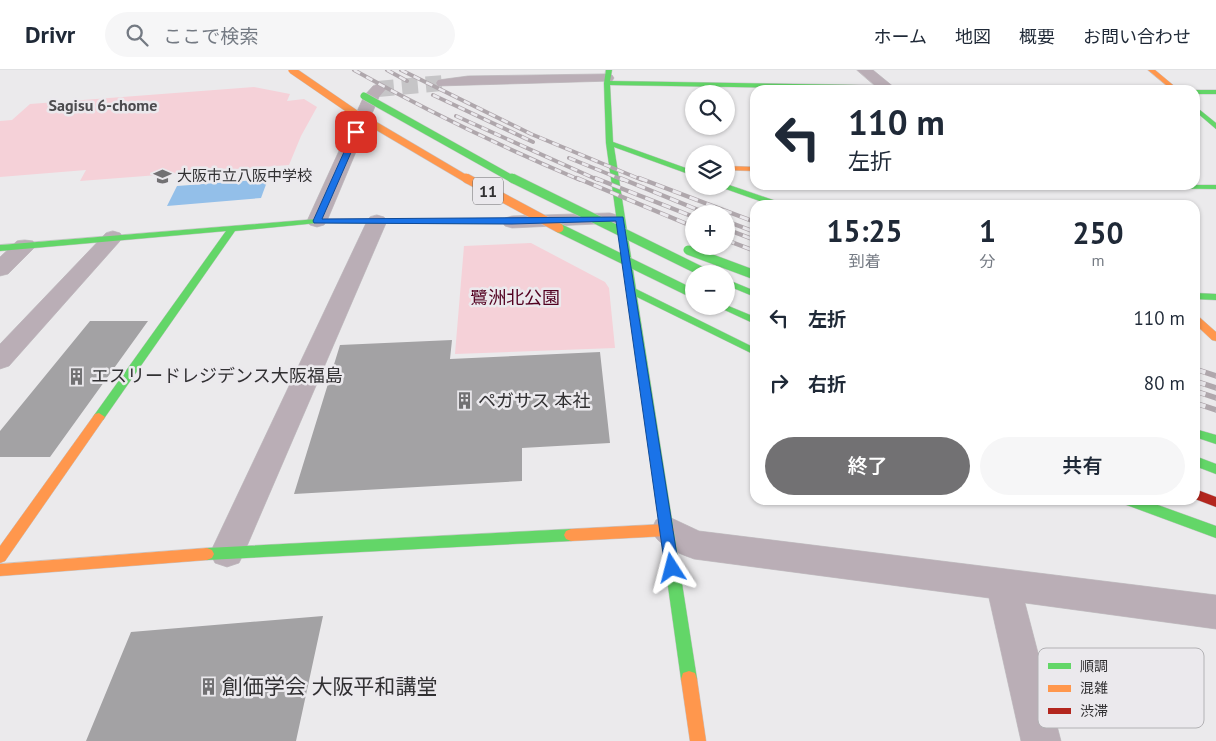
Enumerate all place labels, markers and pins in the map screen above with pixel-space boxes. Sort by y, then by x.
pin [335,111,377,153]
school or university icon: 大阪市立八阪中学校 [153,166,173,186]
place label: 大阪市立八阪中学校 [177,166,312,185]
place label: エスリードレジデンス大阪福島 [91,364,343,387]
building icon: エスリードレジデンス大阪福島 [67,366,87,386]
place label: ペガサス 本社 [478,389,590,412]
building icon: ペガサス 本社 [454,391,474,411]
place label: 創価学会 大阪平和講堂 [222,673,438,700]
building icon: 創価学会 大阪平和講堂 [198,677,218,697]

